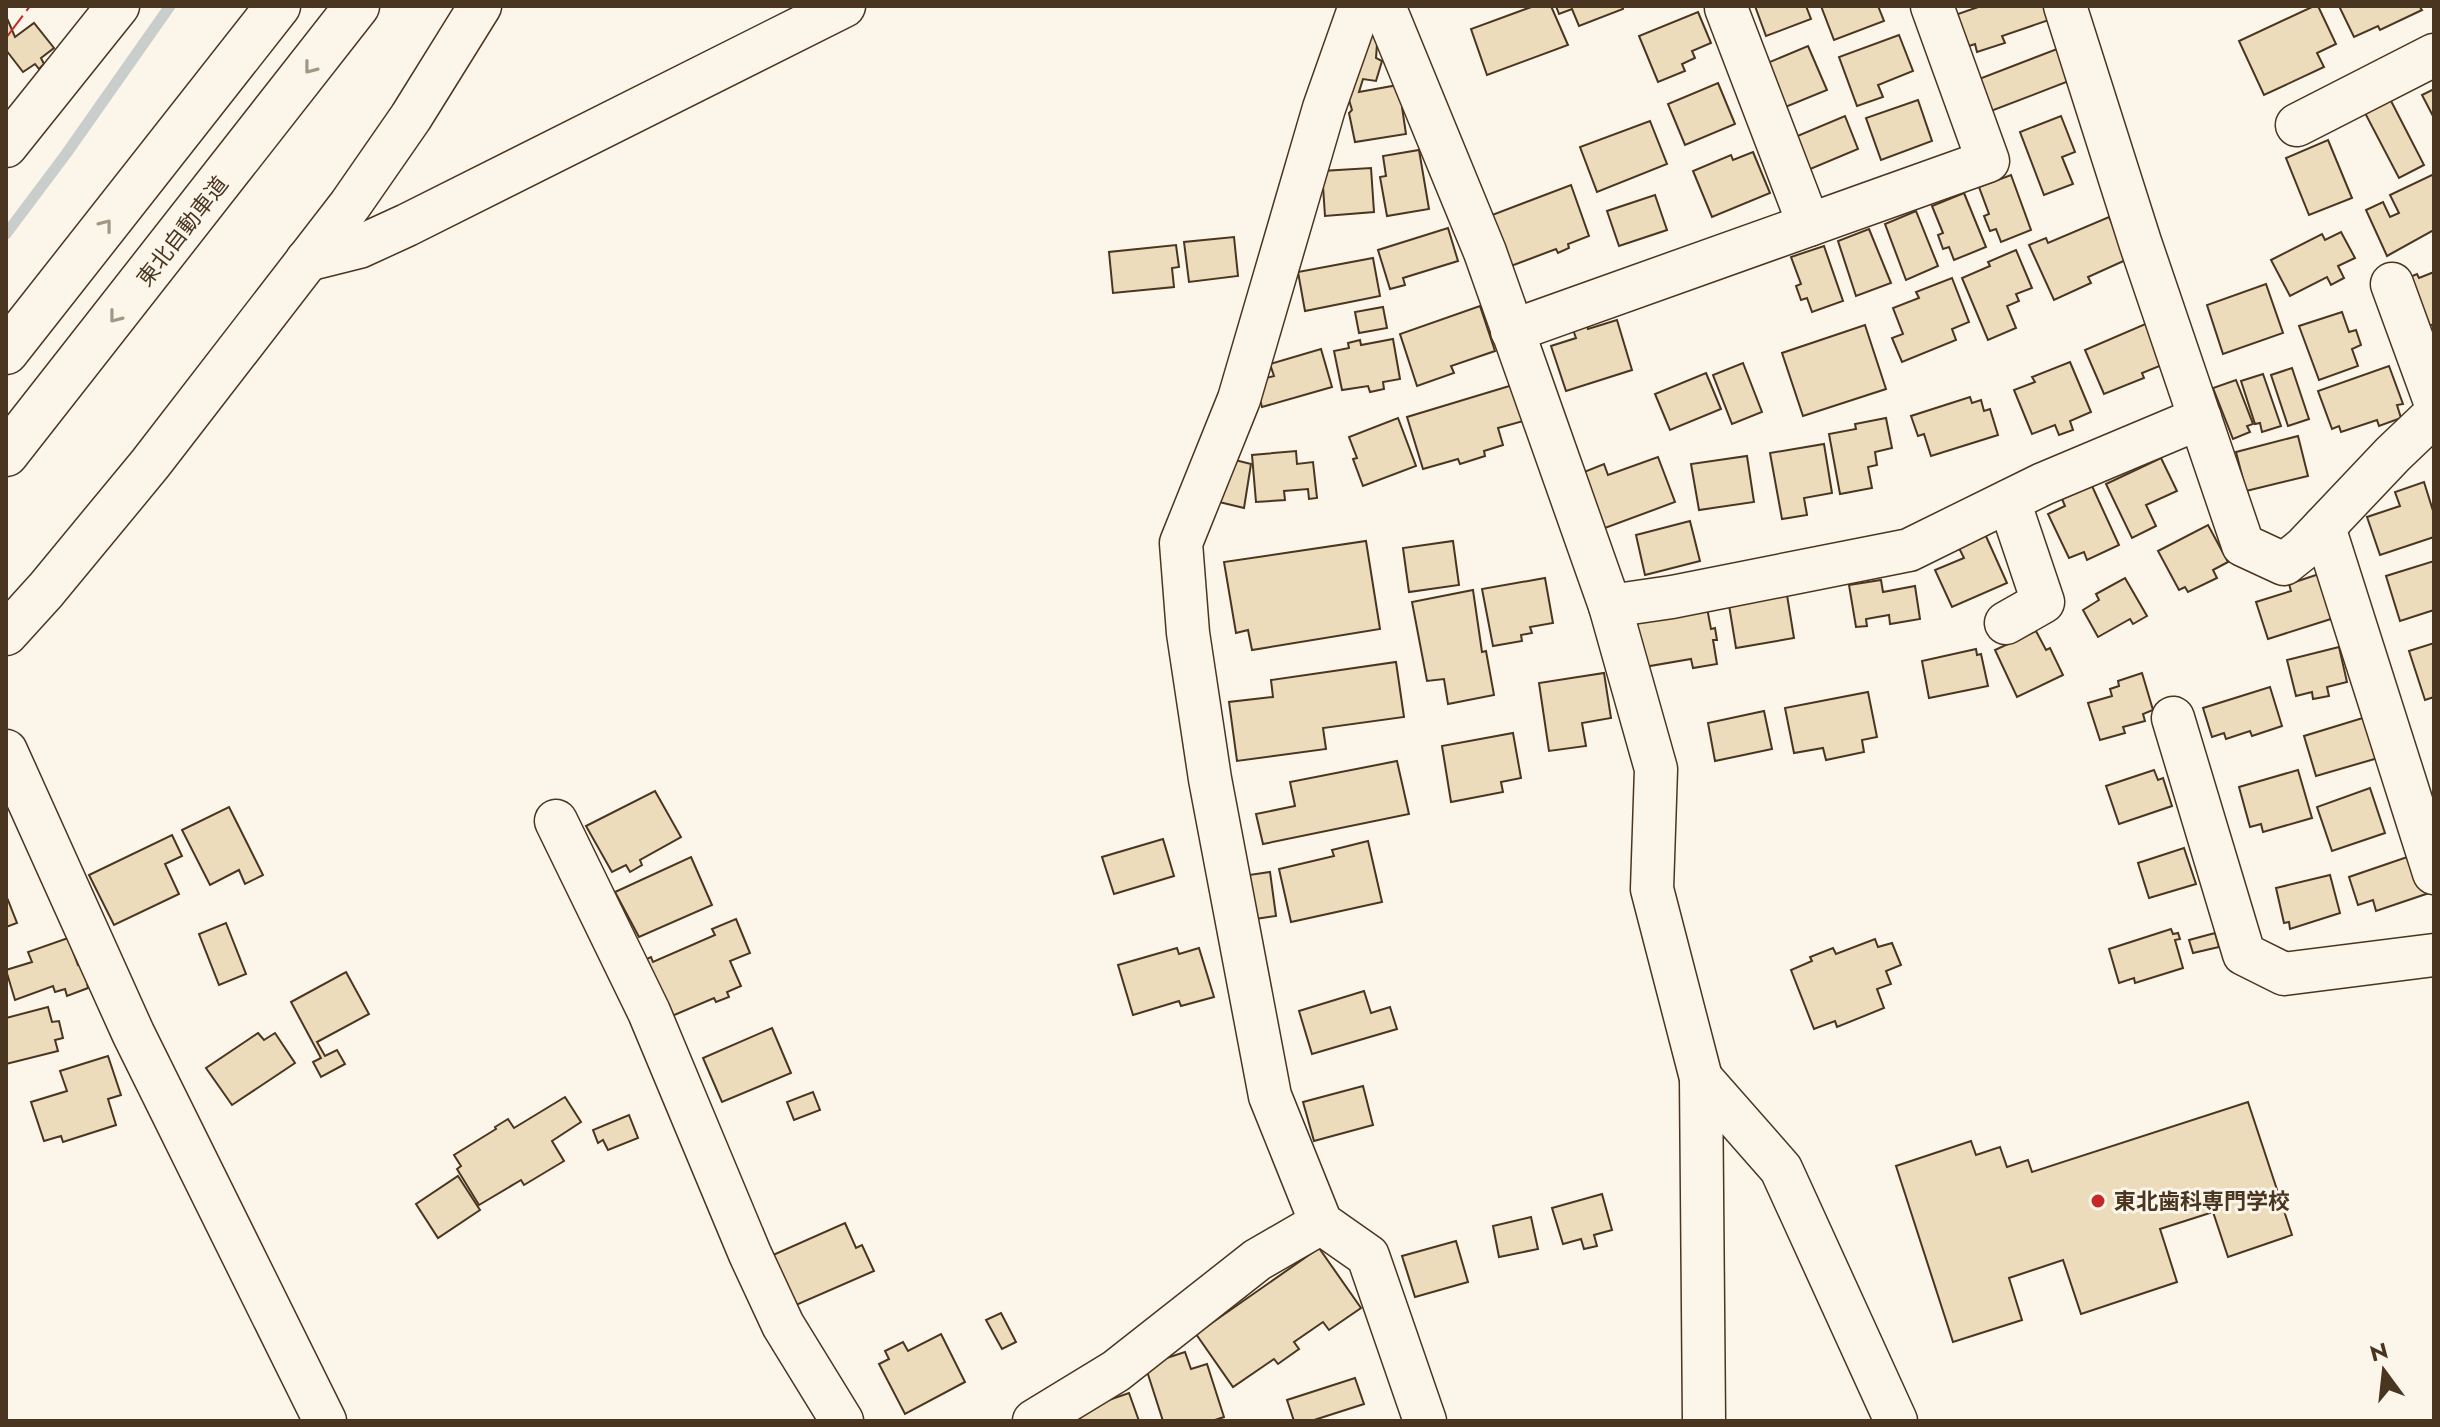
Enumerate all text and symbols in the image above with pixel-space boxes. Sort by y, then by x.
one-way arrow [305,59,319,74]
street label: 東北自動車道 [129,169,235,293]
one-way arrow [97,219,111,234]
one-way arrow [110,308,125,322]
place label: 東北歯科専門学校 [2114,1185,2290,1217]
marker: 東北歯科専門学校 [2089,1192,2107,1210]
north arrow [2344,1331,2424,1411]
text: N [2366,1334,2391,1369]

